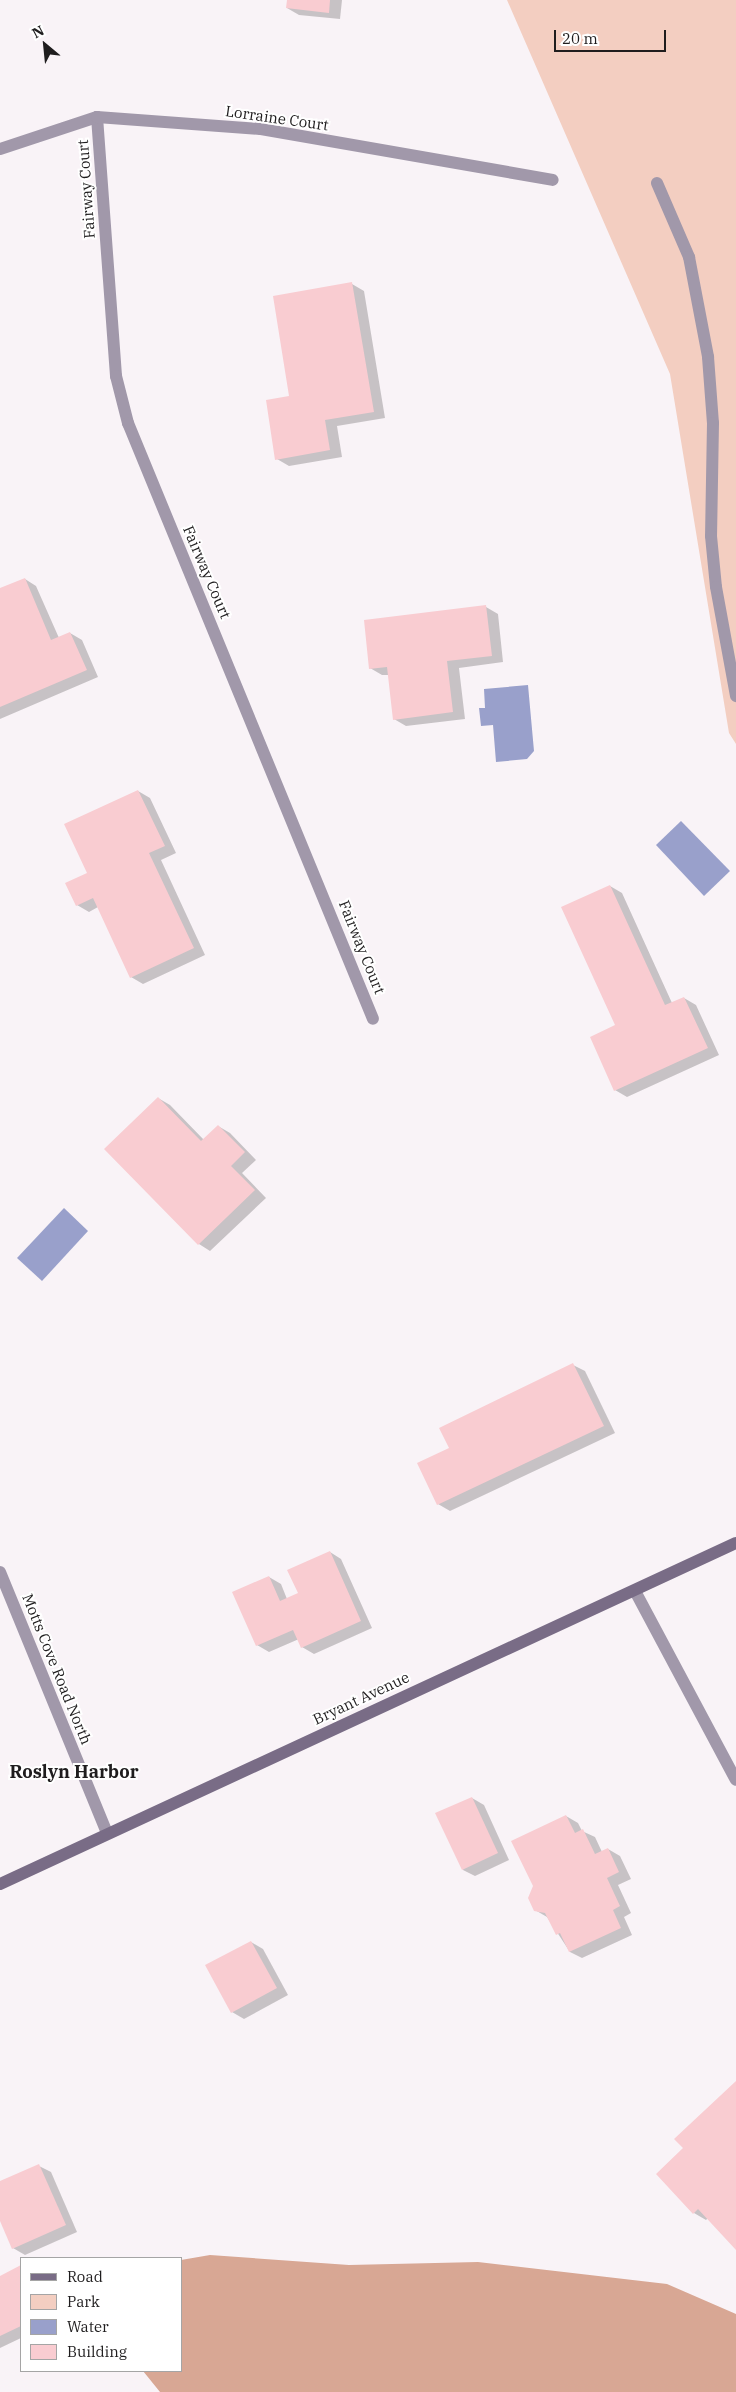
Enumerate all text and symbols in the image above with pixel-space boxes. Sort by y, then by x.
north arrow [20,20,70,70]
scale bar [556,20,668,52]
text: N [29,21,47,42]
text: 20 m [562,29,598,48]
street label: Lorraine Court [224,102,330,134]
street label: Fairway Court [74,139,98,239]
street label: Fairway Court [179,523,235,621]
street label: Fairway Court [335,898,389,996]
street label: Motts Cove Road North [19,1591,95,1747]
street label: Bryant Avenue [310,1668,412,1728]
district label: Roslyn Harbor [9,1761,139,1783]
legend [20,2257,182,2372]
text: Road [67,2267,103,2286]
text: Park [67,2292,100,2311]
text: Water [67,2317,109,2336]
text: Building [67,2342,127,2361]

